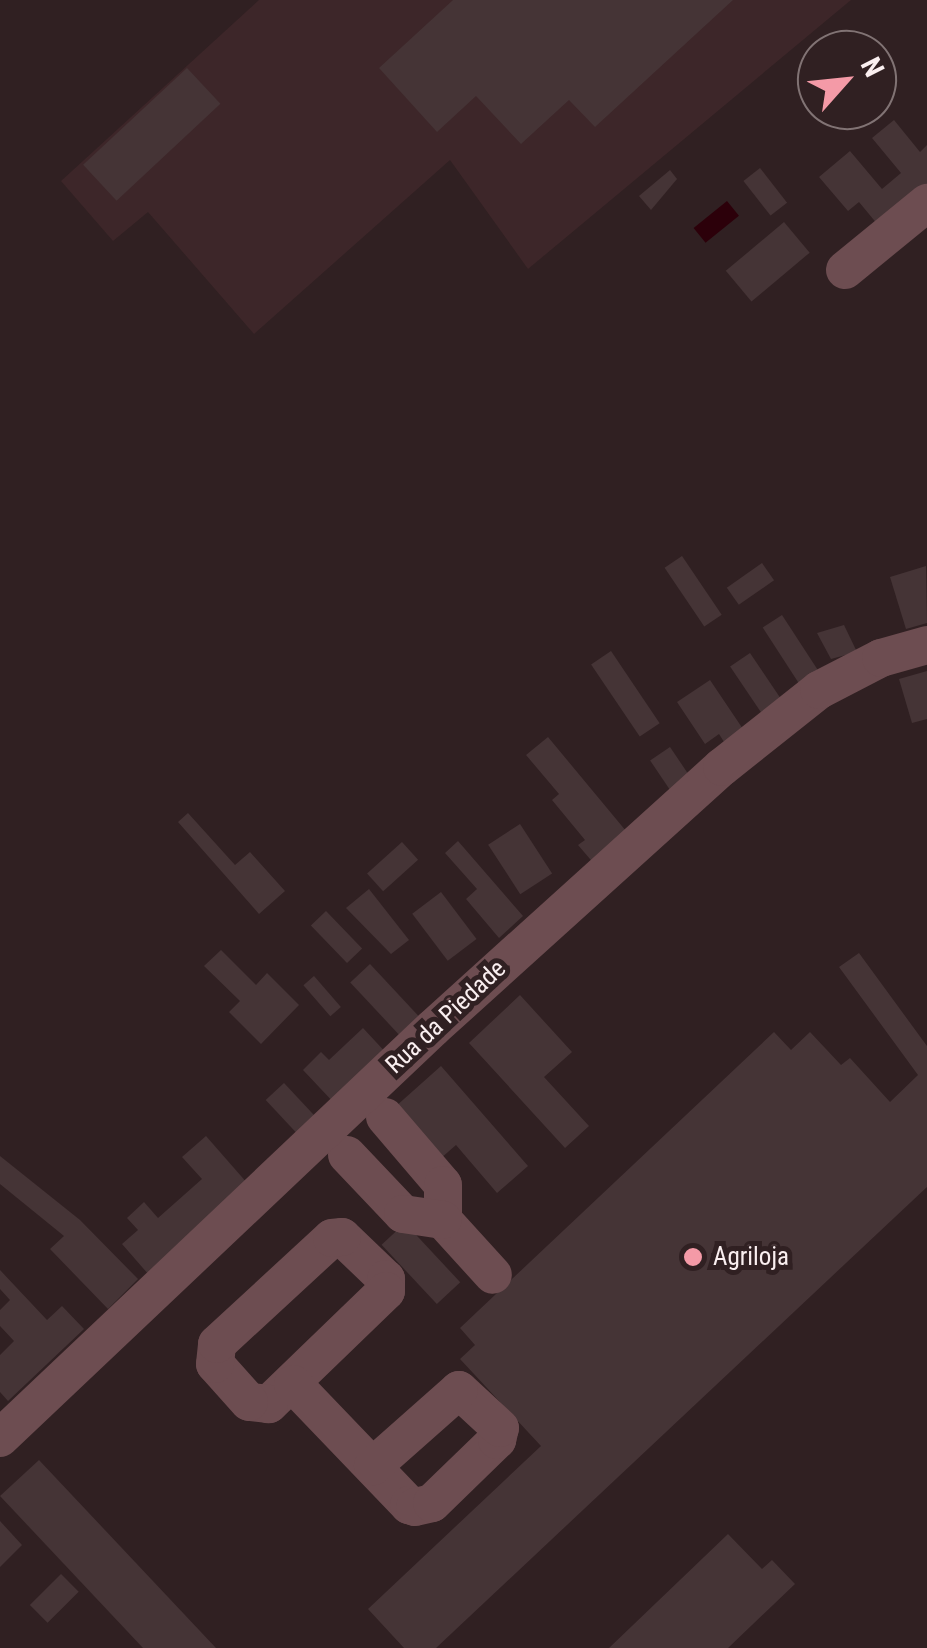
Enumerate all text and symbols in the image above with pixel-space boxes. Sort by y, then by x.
north arrow [797,30,897,130]
text: N [854,52,891,82]
street label: Rua da Piedade [380,954,512,1080]
place label: Agriloja [713,1242,789,1272]
marker: Agriloja [682,1246,704,1268]

